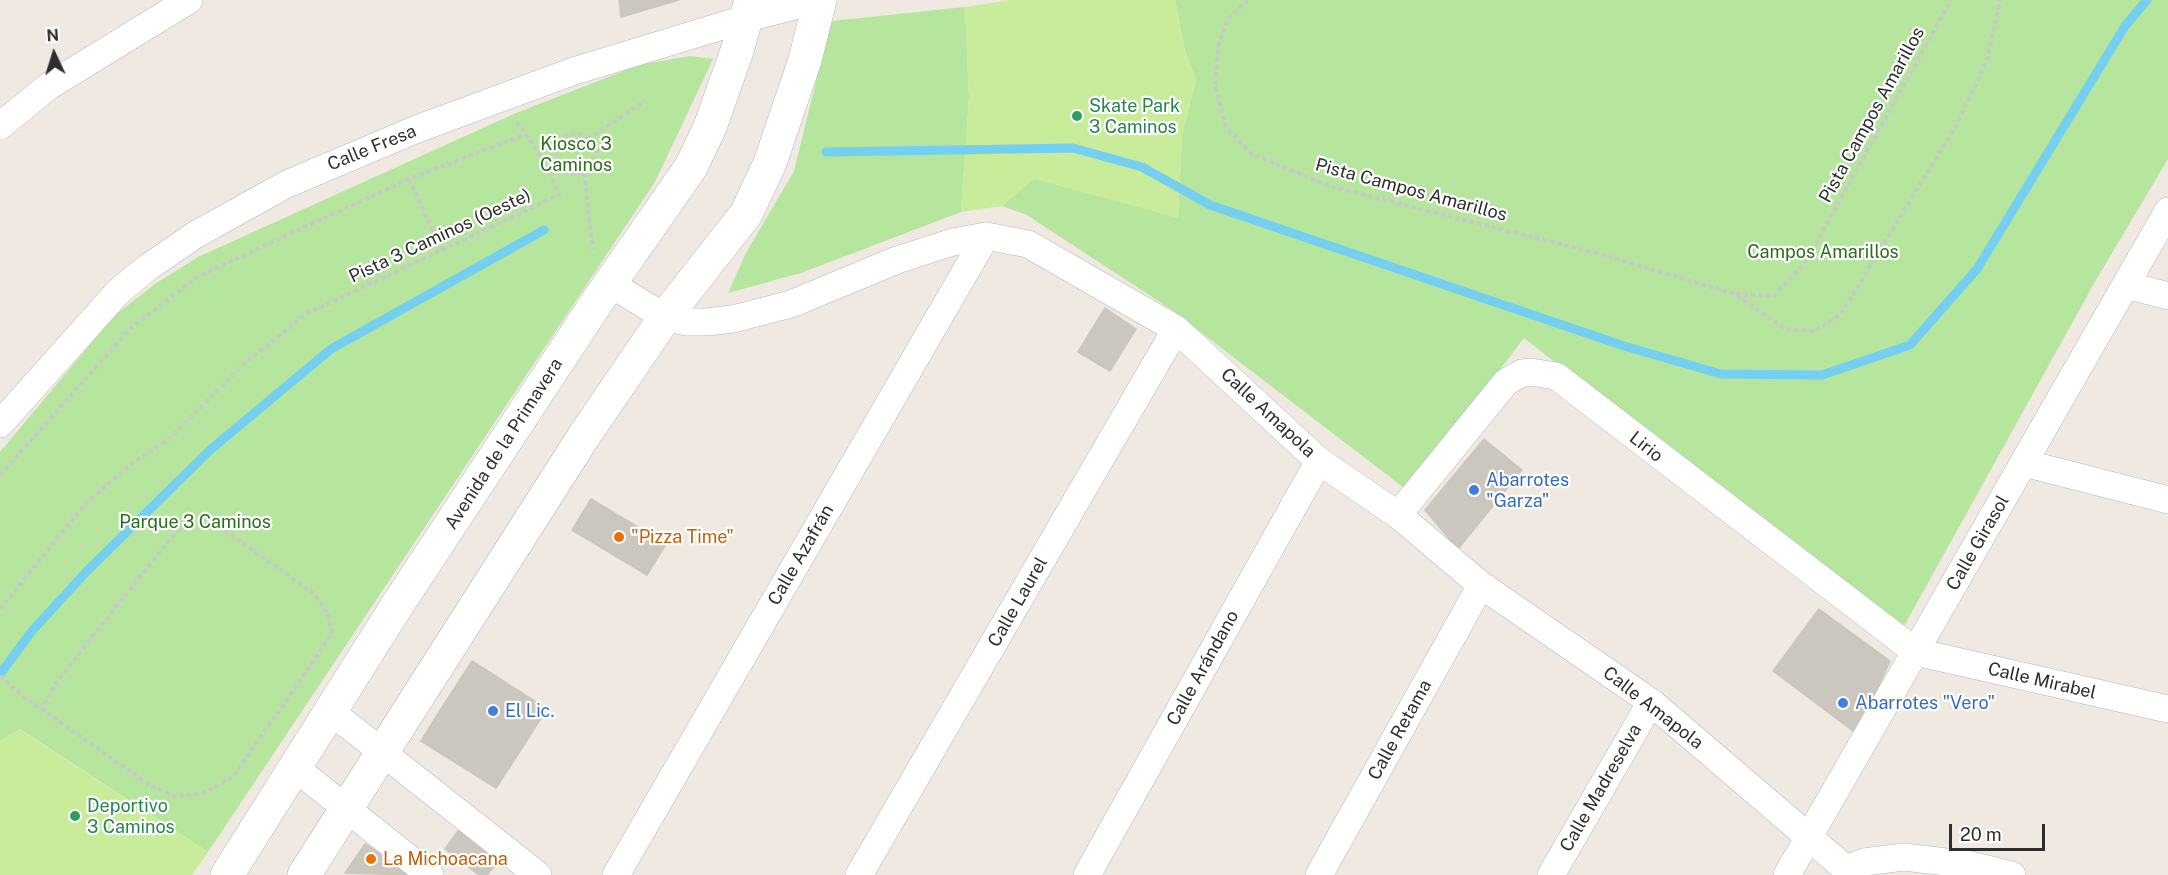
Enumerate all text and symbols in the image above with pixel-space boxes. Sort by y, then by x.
street label: Pista Campos Amarillos [1815,23,1929,207]
north arrow [24,24,84,84]
text: N [46,26,60,45]
place label: Skate Park 3 Caminos [1089,95,1180,138]
marker: Skate Park 3 Caminos [1070,109,1084,123]
street label: Calle Fresa [324,120,420,176]
park label: Kiosco 3 Caminos [540,133,612,176]
street label: Pista Campos Amarillos [1313,154,1509,226]
street label: Pista 3 Caminos (Oeste) [346,184,534,288]
park label: Campos Amarillos [1747,241,1899,263]
street label: Avenida de la Primavera [441,354,567,534]
street label: Calle Amapola [1216,364,1320,462]
street label: Lirio [1625,427,1667,467]
place label: Abarrotes "Garza" [1486,469,1569,512]
marker: Abarrotes "Garza" [1467,483,1481,497]
street label: Calle Girasol [1942,492,2014,594]
street label: Calle Azafrán [764,501,838,609]
park label: Parque 3 Caminos [119,511,271,533]
place label: "Pizza Time" [631,526,734,548]
marker: "Pizza Time" [612,530,626,544]
street label: Calle Laurel [984,553,1052,651]
street label: Calle Arándano [1163,607,1243,729]
street label: Calle Mirabel [1986,658,2098,704]
street label: Calle Amapola [1598,662,1708,754]
street label: Calle Retama [1364,676,1436,784]
place label: Abarrotes "Vero" [1855,692,1995,714]
marker: Abarrotes "Vero" [1836,696,1850,710]
place label: El Lic. [505,700,554,722]
marker: El Lic. [486,704,500,718]
street label: Calle Madreselva [1556,720,1646,856]
place label: Deportivo 3 Caminos [87,795,175,838]
marker: Deportivo 3 Caminos [68,809,82,823]
scale bar [1952,812,2048,850]
text: 20 m [1960,824,2002,845]
place label: La Michoacana [383,848,508,870]
marker: La Michoacana [364,852,378,866]

